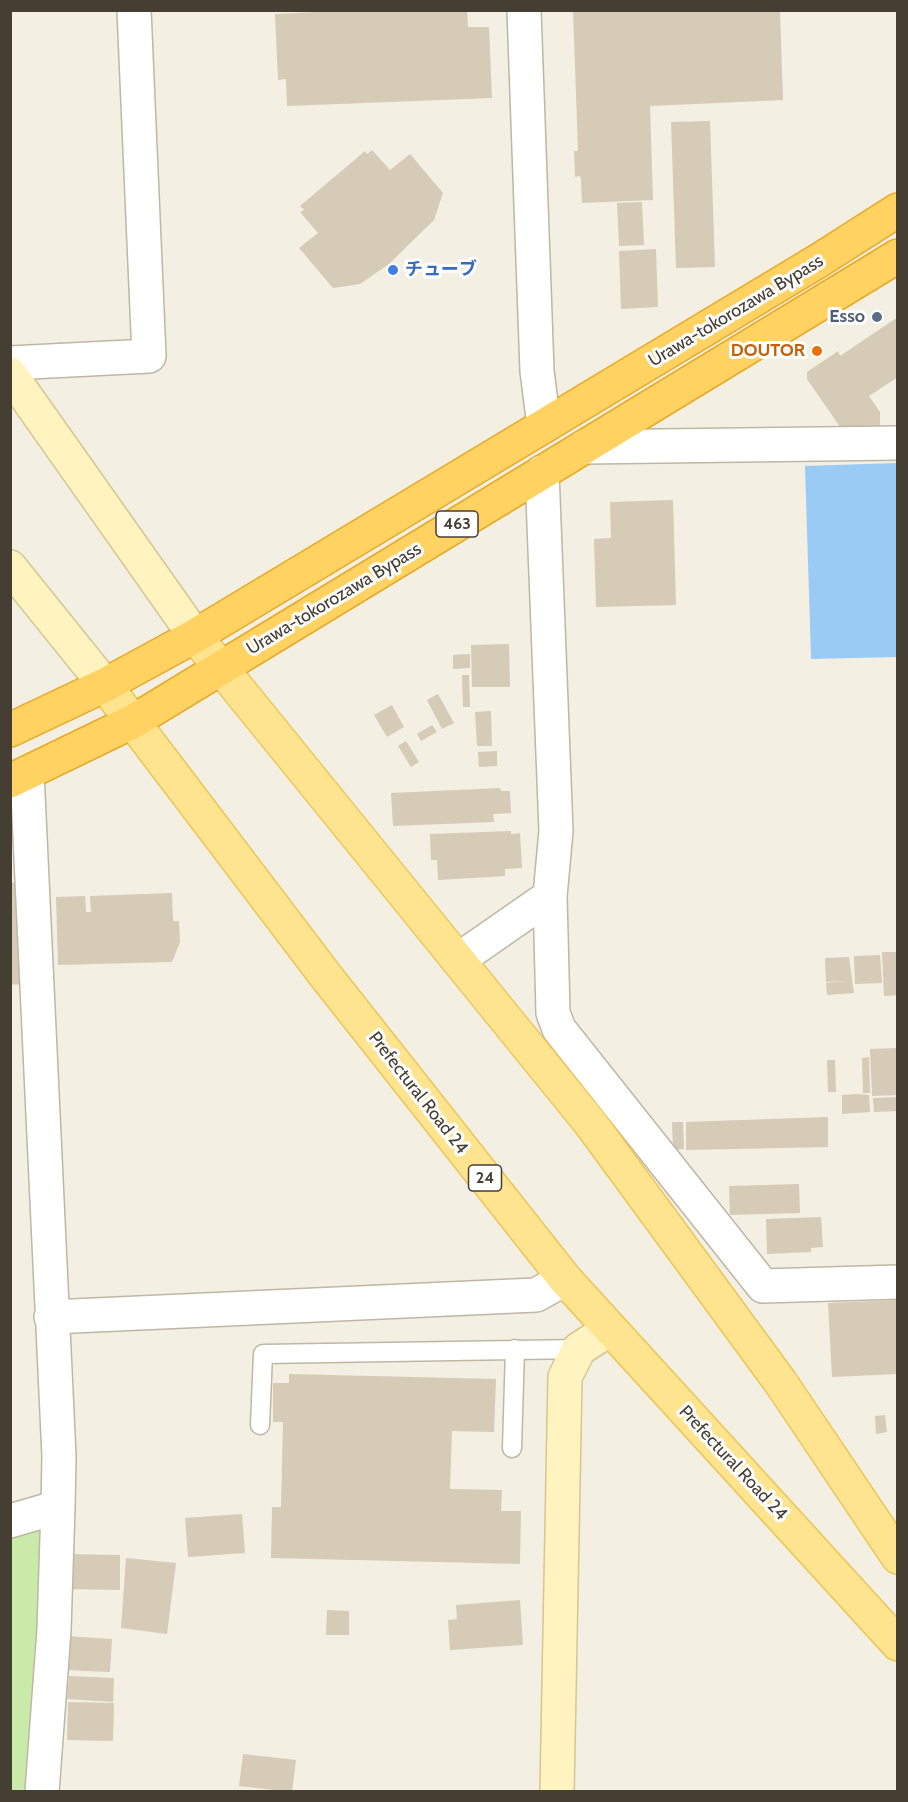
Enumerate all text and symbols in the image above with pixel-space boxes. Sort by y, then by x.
street label: Urawa-tokorozawa Bypass [645,250,827,372]
place label: チューブ [405,259,477,281]
marker: チューブ [386,263,400,277]
place label: Esso [829,306,865,328]
marker: Esso [870,310,884,324]
place label: DOUTOR [731,340,805,362]
marker: DOUTOR [810,344,824,358]
road number: 463 [436,511,478,537]
street label: Urawa-tokorozawa Bypass [243,538,425,660]
street label: Prefectural Road 24 [364,1028,472,1158]
road number: 24 [468,1165,502,1191]
street label: Prefectural Road 24 [674,1401,792,1525]

